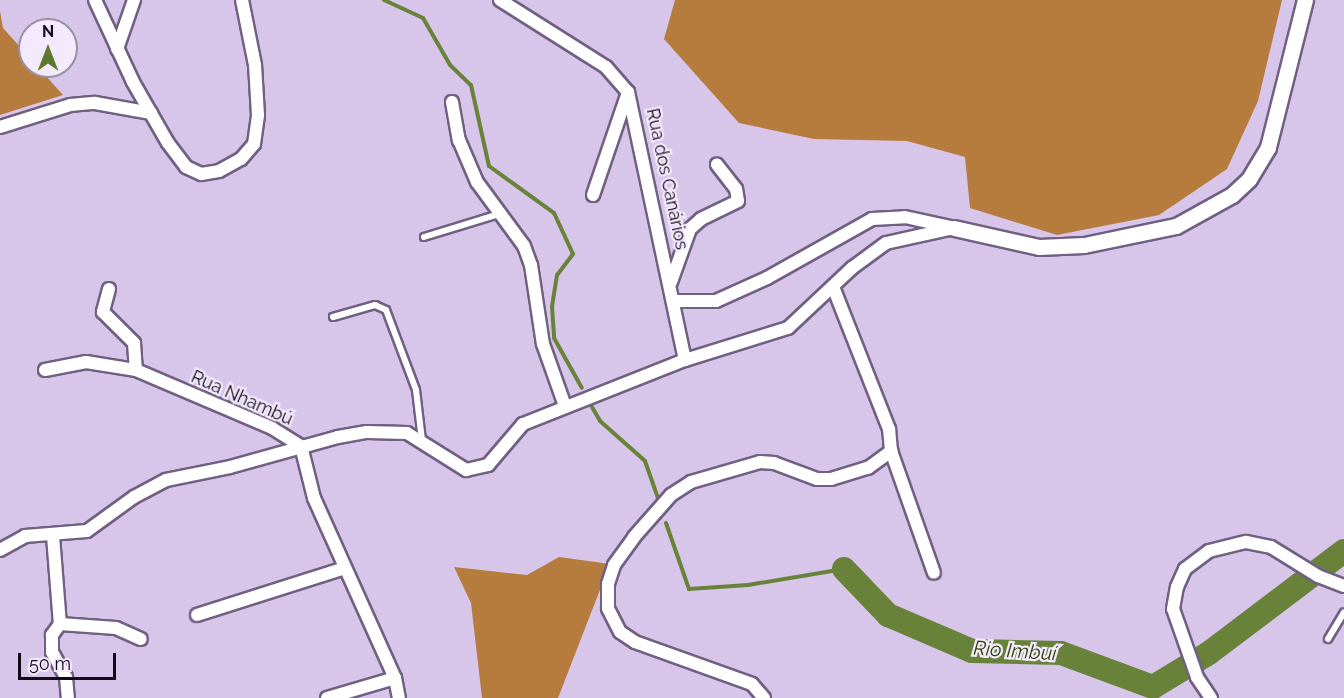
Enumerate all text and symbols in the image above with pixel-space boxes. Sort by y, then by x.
north arrow [18,18,78,78]
text: N [42,22,54,41]
street label: Rua dos Canários [641,106,693,252]
street label: Rua Nhambú [188,366,296,430]
water label: Rio Imbuí [973,636,1057,666]
scale bar [21,641,118,679]
text: 50 m [29,653,71,674]

